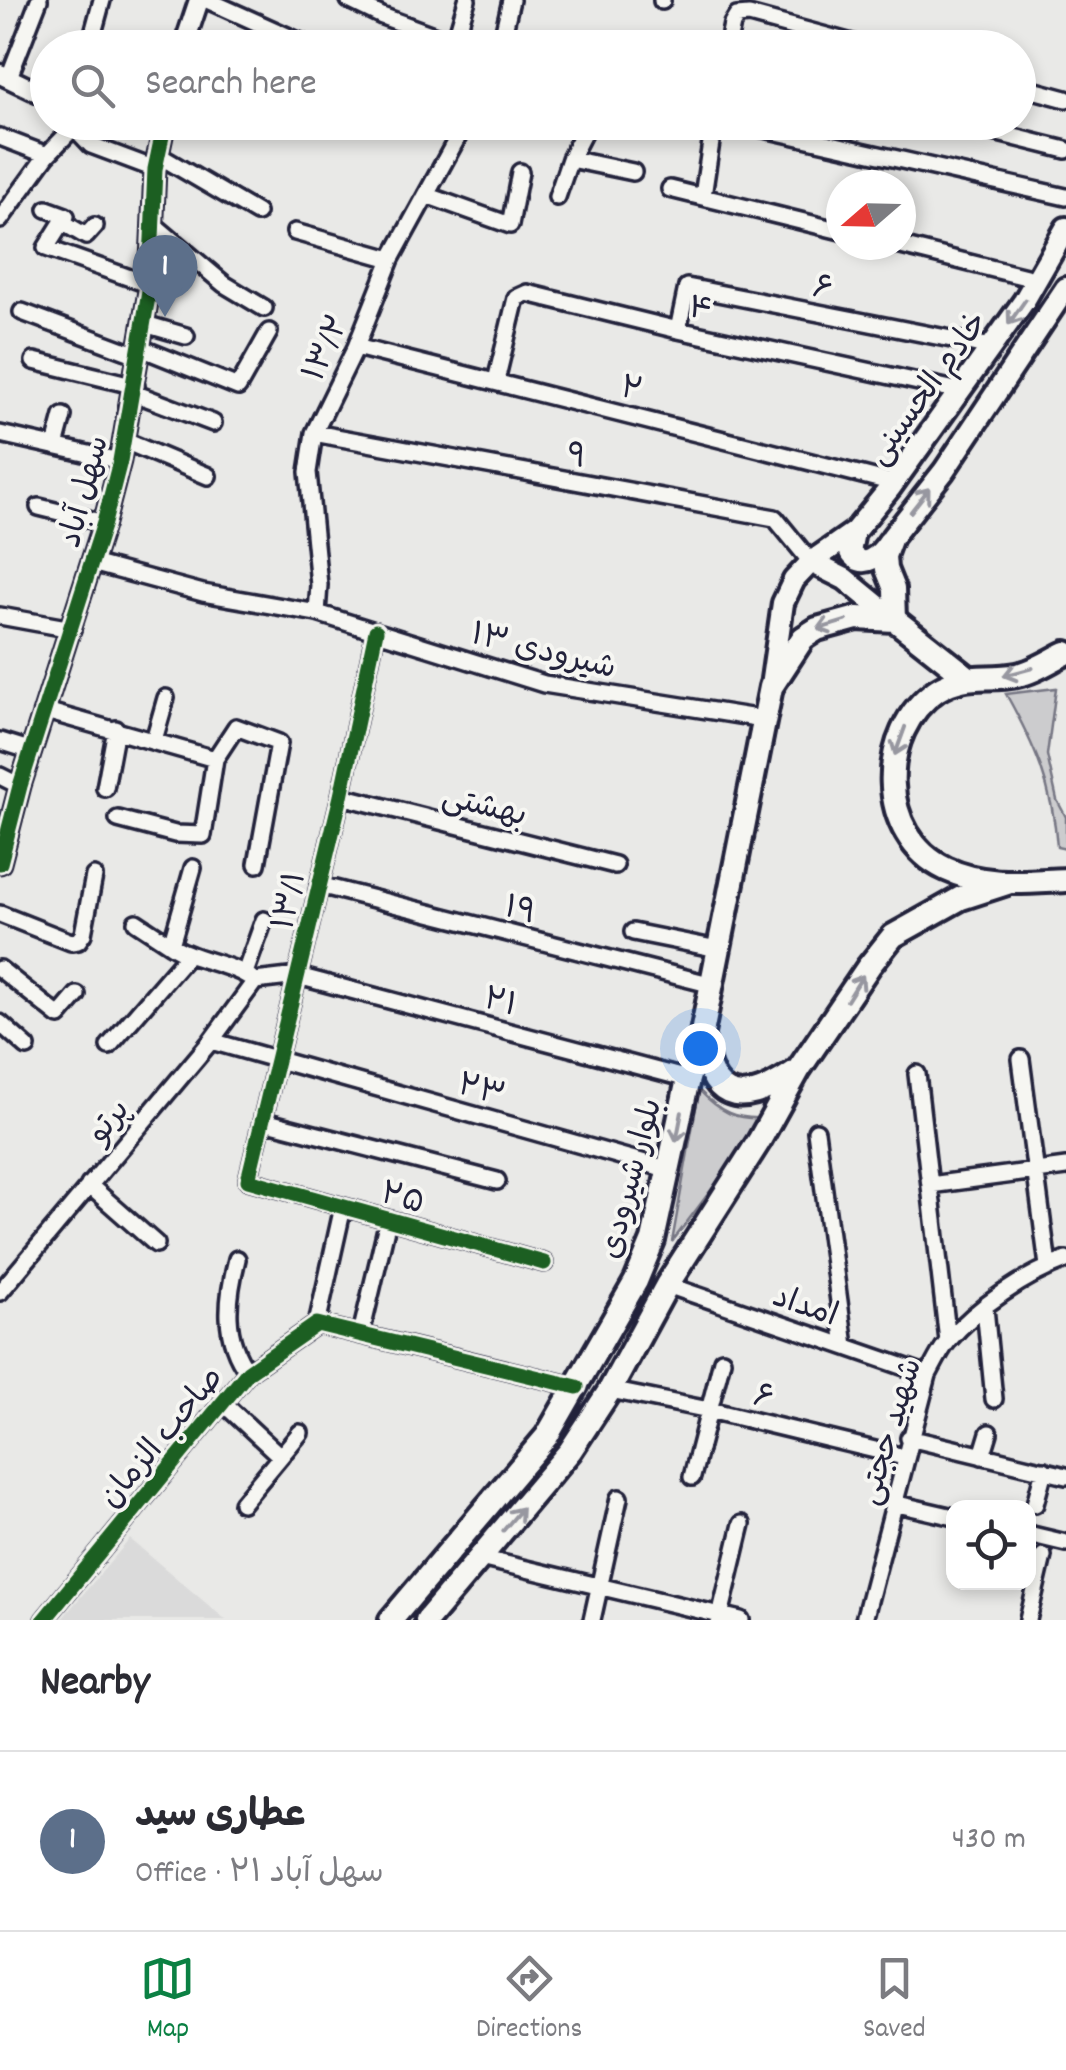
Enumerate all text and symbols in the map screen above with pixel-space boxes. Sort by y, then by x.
search box [30,30,1036,140]
icon: search [65,58,120,113]
text: Search here [145,58,317,113]
north arrow [826,170,916,260]
pin: 1 [132,234,198,317]
street label: ۶ [808,266,836,315]
street label: ۴ [683,287,716,337]
one-way arrow [1007,297,1028,325]
street label: خادم الحسینی [858,303,1002,476]
street label: ۱۳/۲ [294,308,364,390]
street label: ۲ [615,367,647,417]
street label: سهل آباد [50,431,124,553]
street label: ۹ [562,434,590,483]
one-way arrow [909,488,931,514]
street label: شیرودی ۱۳ [465,614,620,694]
one-way arrow [816,617,848,635]
one-way arrow [1002,664,1034,682]
one-way arrow [890,725,908,756]
street label: بهشتی [437,776,531,842]
street label: ۱۳/۱ [263,867,321,935]
street label: ۱۹ [499,887,541,939]
one-way arrow [844,975,865,1003]
street label: ۲۱ [478,978,522,1031]
your location [675,1023,726,1074]
street label: ۲۳ [451,1064,510,1122]
street label: پرتو [77,1091,143,1157]
street label: بلوار شیرودی [590,1094,677,1265]
one-way arrow [668,1111,687,1143]
street label: ۲۵ [374,1173,429,1229]
street label: امداد [766,1276,843,1341]
street label: شهید حجتی [849,1353,937,1511]
street label: صاحب الزمان [91,1358,237,1520]
street label: ۶ [748,1375,778,1425]
map controls [946,1500,1036,1590]
button: locate [946,1500,1036,1590]
one-way arrow [502,1506,524,1532]
text: Nearby [40,1655,150,1715]
text: عطاری سید [135,1790,306,1845]
text: 1 [69,1818,76,1864]
text: 430 m [952,1818,1026,1864]
text: Office · سهل آباد ۲۱ [135,1852,384,1898]
tab: Map [140,1951,195,2051]
tab: Directions [476,1951,582,2051]
tab: Saved [863,1951,926,2051]

